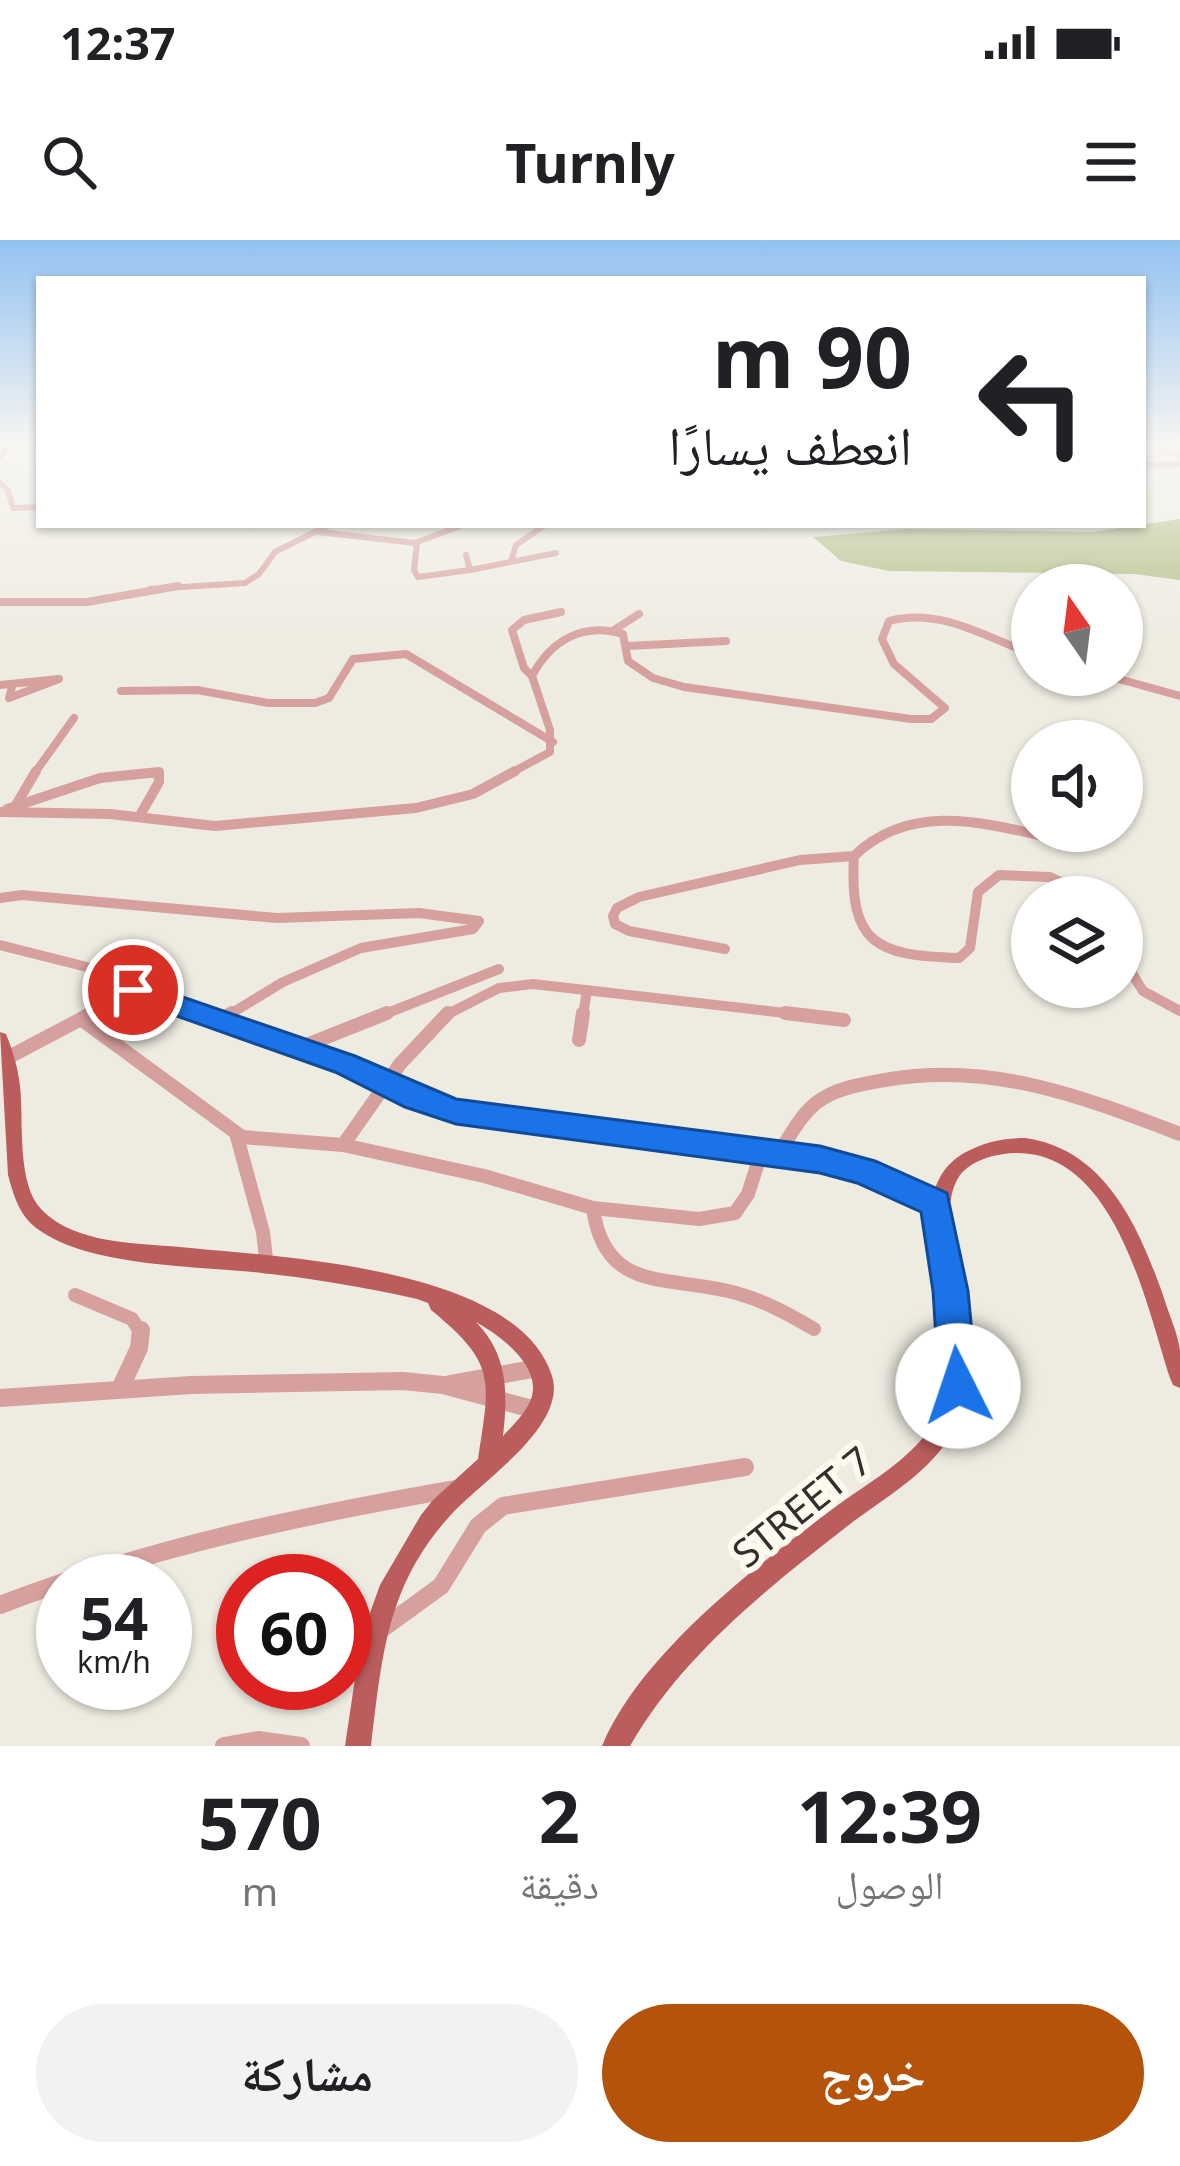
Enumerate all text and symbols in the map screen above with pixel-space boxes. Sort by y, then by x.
text: 12:37 [60,12,176,73]
text: Turnly [505,125,675,199]
icon: search [36,129,102,195]
icon: menu [1078,129,1144,195]
text: 90 m [712,298,912,413]
icon: left [954,324,1110,480]
text: انعطف يسارًا [668,407,912,481]
north arrow [1011,564,1143,696]
map controls [1011,564,1143,1008]
button: sound [1011,720,1143,852]
button: layers [1011,876,1143,1008]
pin [82,939,184,1041]
icon: arrive [100,957,166,1023]
position arrow [895,1323,1021,1449]
street label: STREET 7 [720,1433,882,1578]
speed limit sign: 60 [216,1554,372,1710]
text: 54 [80,1576,148,1658]
text: km/h [77,1641,151,1682]
text: 2 [539,1766,580,1864]
text: 12:39 [797,1766,982,1864]
text: 570 [198,1773,322,1871]
text: دقيقة [520,1857,599,1910]
text: الوصول [836,1857,943,1910]
text: m [242,1864,278,1917]
button: مشاركة [36,2004,578,2142]
button: خروج [602,2004,1144,2142]

